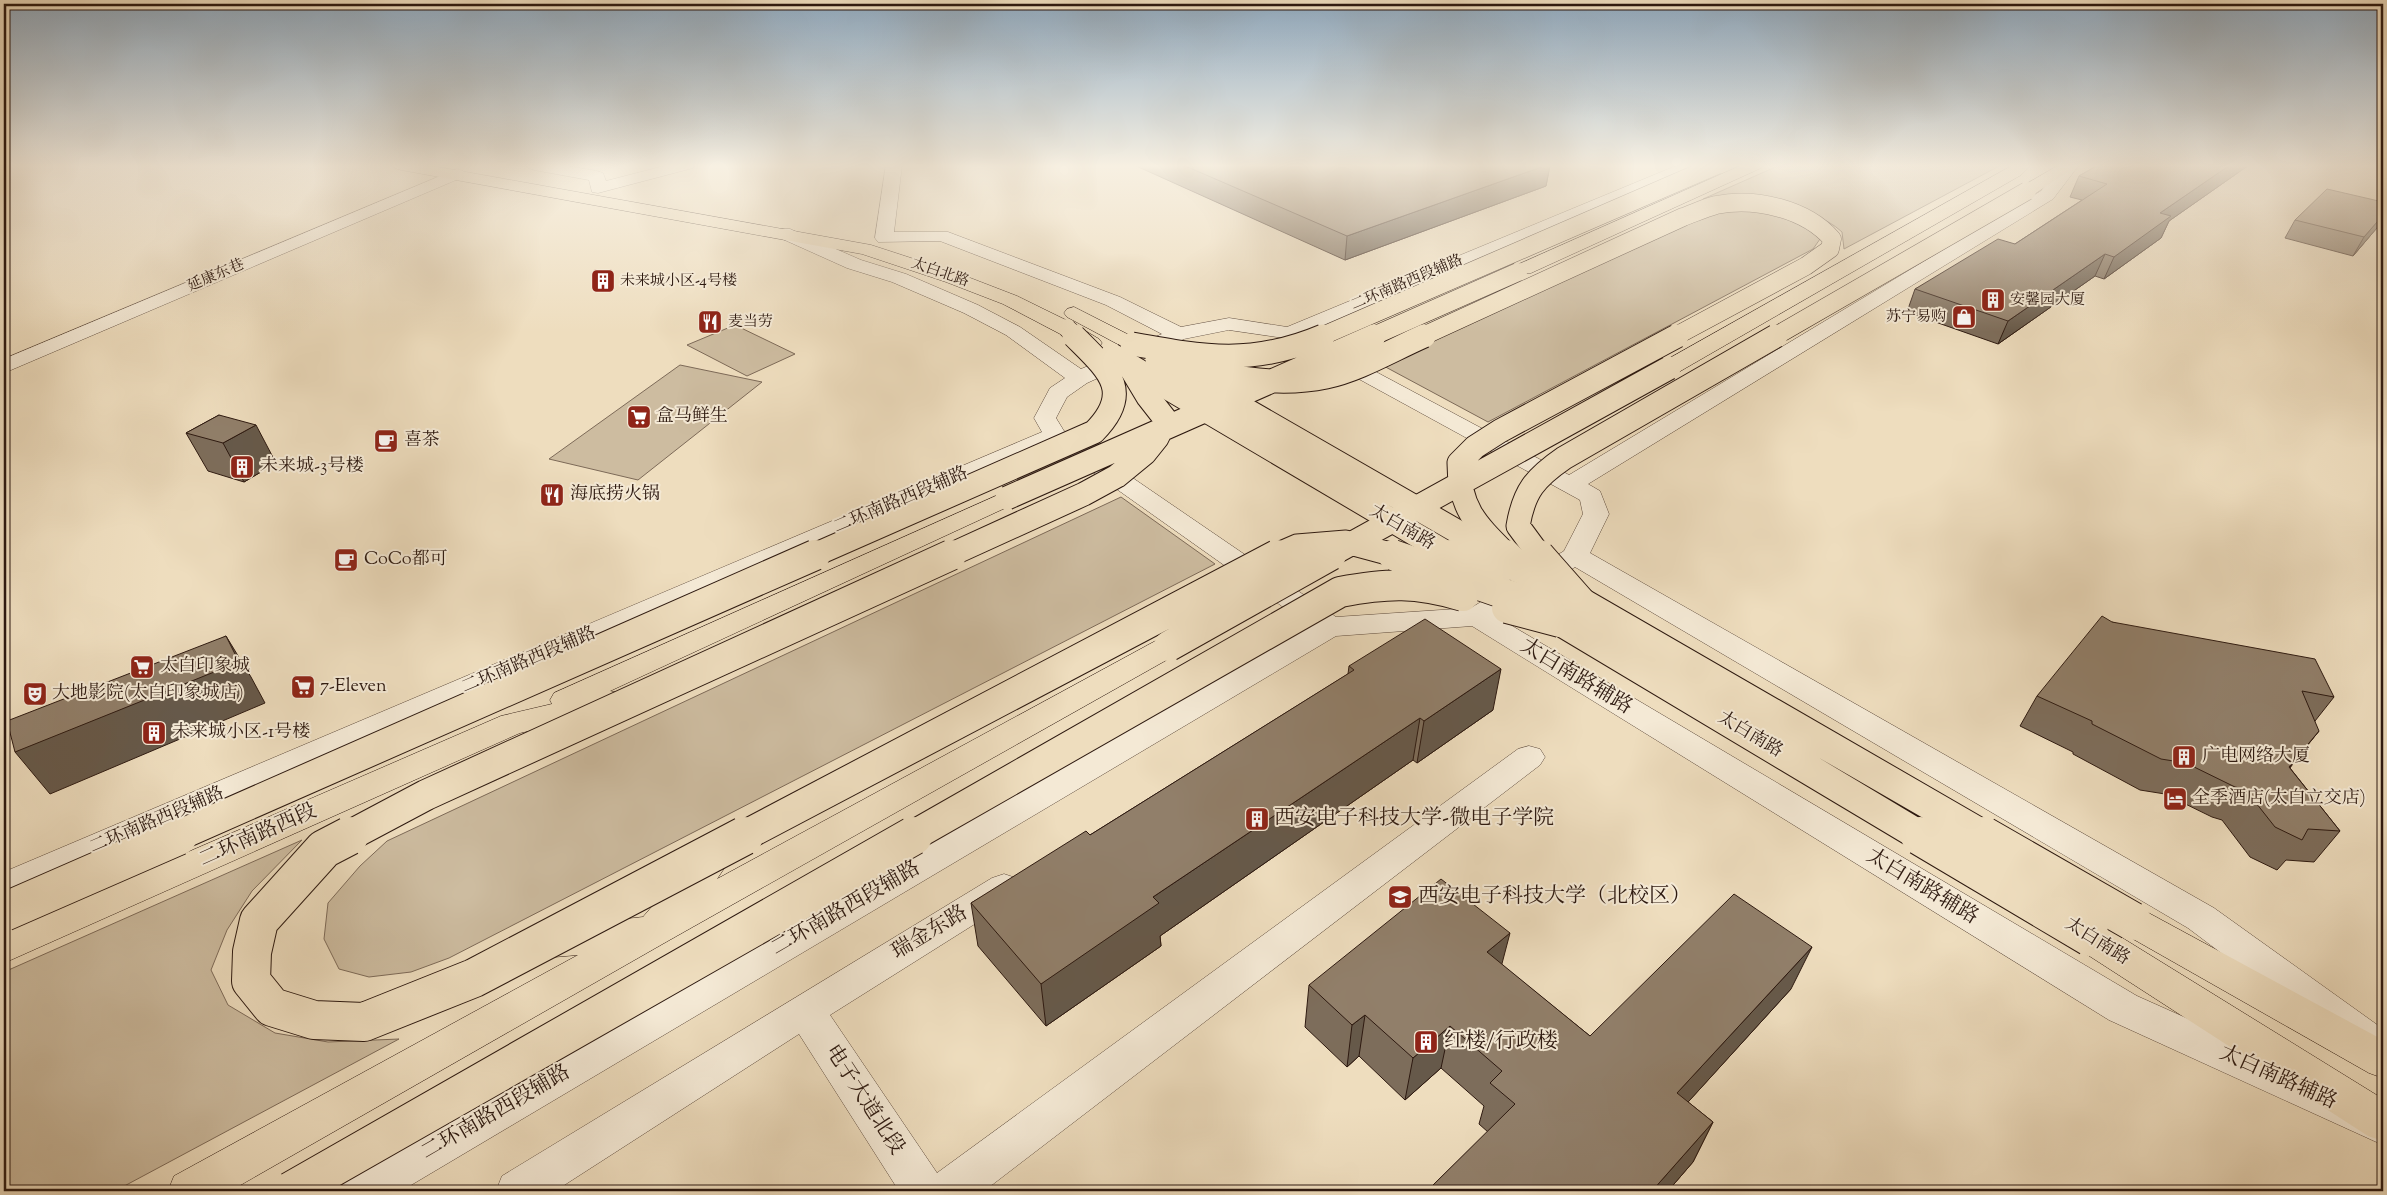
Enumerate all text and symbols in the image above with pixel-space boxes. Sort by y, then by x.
street label: 二环南路西段辅路 [1348,250,1466,316]
street label: 太白北路 [908,253,972,293]
street label: 延康东巷 [184,255,248,297]
building icon: 未来城小区-4号楼 [590,268,616,294]
place label: 未来城小区-4号楼 [620,271,737,292]
building icon: 安馨园大厦 [1980,287,2006,313]
place label: 安馨园大厦 [2010,290,2085,311]
shop icon: 苏宁易购 [1951,304,1977,330]
place label: 苏宁易购 [1886,307,1946,328]
restaurant icon: 麦当劳 [697,309,723,335]
place label: 麦当劳 [728,312,773,333]
supermarket icon: 盒马鲜生 [626,404,652,430]
place label: 盒马鲜生 [656,404,728,430]
cafe icon: 喜茶 [373,428,399,454]
place label: 喜茶 [404,428,440,454]
building icon: 未来城-3号楼 [229,454,255,480]
place label: 未来城-3号楼 [260,454,363,480]
street label: 二环南路西段辅路 [830,461,972,541]
restaurant icon: 海底捞火锅 [539,482,565,508]
place label: 海底捞火锅 [570,482,660,508]
street label: 太白南路 [1364,499,1440,557]
cafe icon: CoCo都可 [333,547,359,573]
place label: CoCo都可 [364,547,448,573]
street label: 二环南路西段辅路 [458,621,600,701]
street label: 太白南路辅路 [1514,632,1638,722]
supermarket icon: 太白印象城 [129,654,155,680]
place label: 太白印象城 [160,654,250,680]
supermarket icon: 7-Eleven [290,674,316,700]
place label: 7-Eleven [320,674,387,700]
theatre icon: 大地影院(太白印象城店) [22,681,48,707]
place label: 大地影院(太白印象城店) [52,681,244,707]
street label: 太白南路 [1712,705,1788,765]
building icon: 未来城小区-1号楼 [141,720,167,746]
place label: 未来城小区-1号楼 [172,720,310,746]
building icon: 广电网络大厦 [2171,744,2197,770]
place label: 广电网络大厦 [2202,744,2310,770]
street label: 二环南路西段辅路 [86,781,228,861]
hotel icon: 全季酒店(太白立交店) [2162,786,2188,812]
place label: 全季酒店(太白立交店) [2192,786,2366,812]
street label: 二环南路西段 [194,797,322,875]
place label: 西安电子科技大学-微电子学院 [1274,804,1554,834]
building icon: 西安电子科技大学-微电子学院 [1244,806,1270,832]
street label: 太白南路辅路 [1860,842,1984,932]
street label: 二环南路西段辅路 [766,854,926,964]
place label: 西安电子科技大学（北校区） [1418,882,1691,912]
school or university icon: 西安电子科技大学（北校区） [1387,884,1413,910]
street label: 瑞金东路 [886,899,974,967]
street label: 太白南路 [2060,912,2134,972]
place label: 红楼/行政楼 [1444,1027,1558,1057]
building icon: 红楼/行政楼 [1413,1029,1439,1055]
street label: 电子大道北段 [817,1039,911,1161]
street label: 太白南路辅路 [2214,1039,2342,1117]
street label: 二环南路西段辅路 [416,1058,576,1168]

